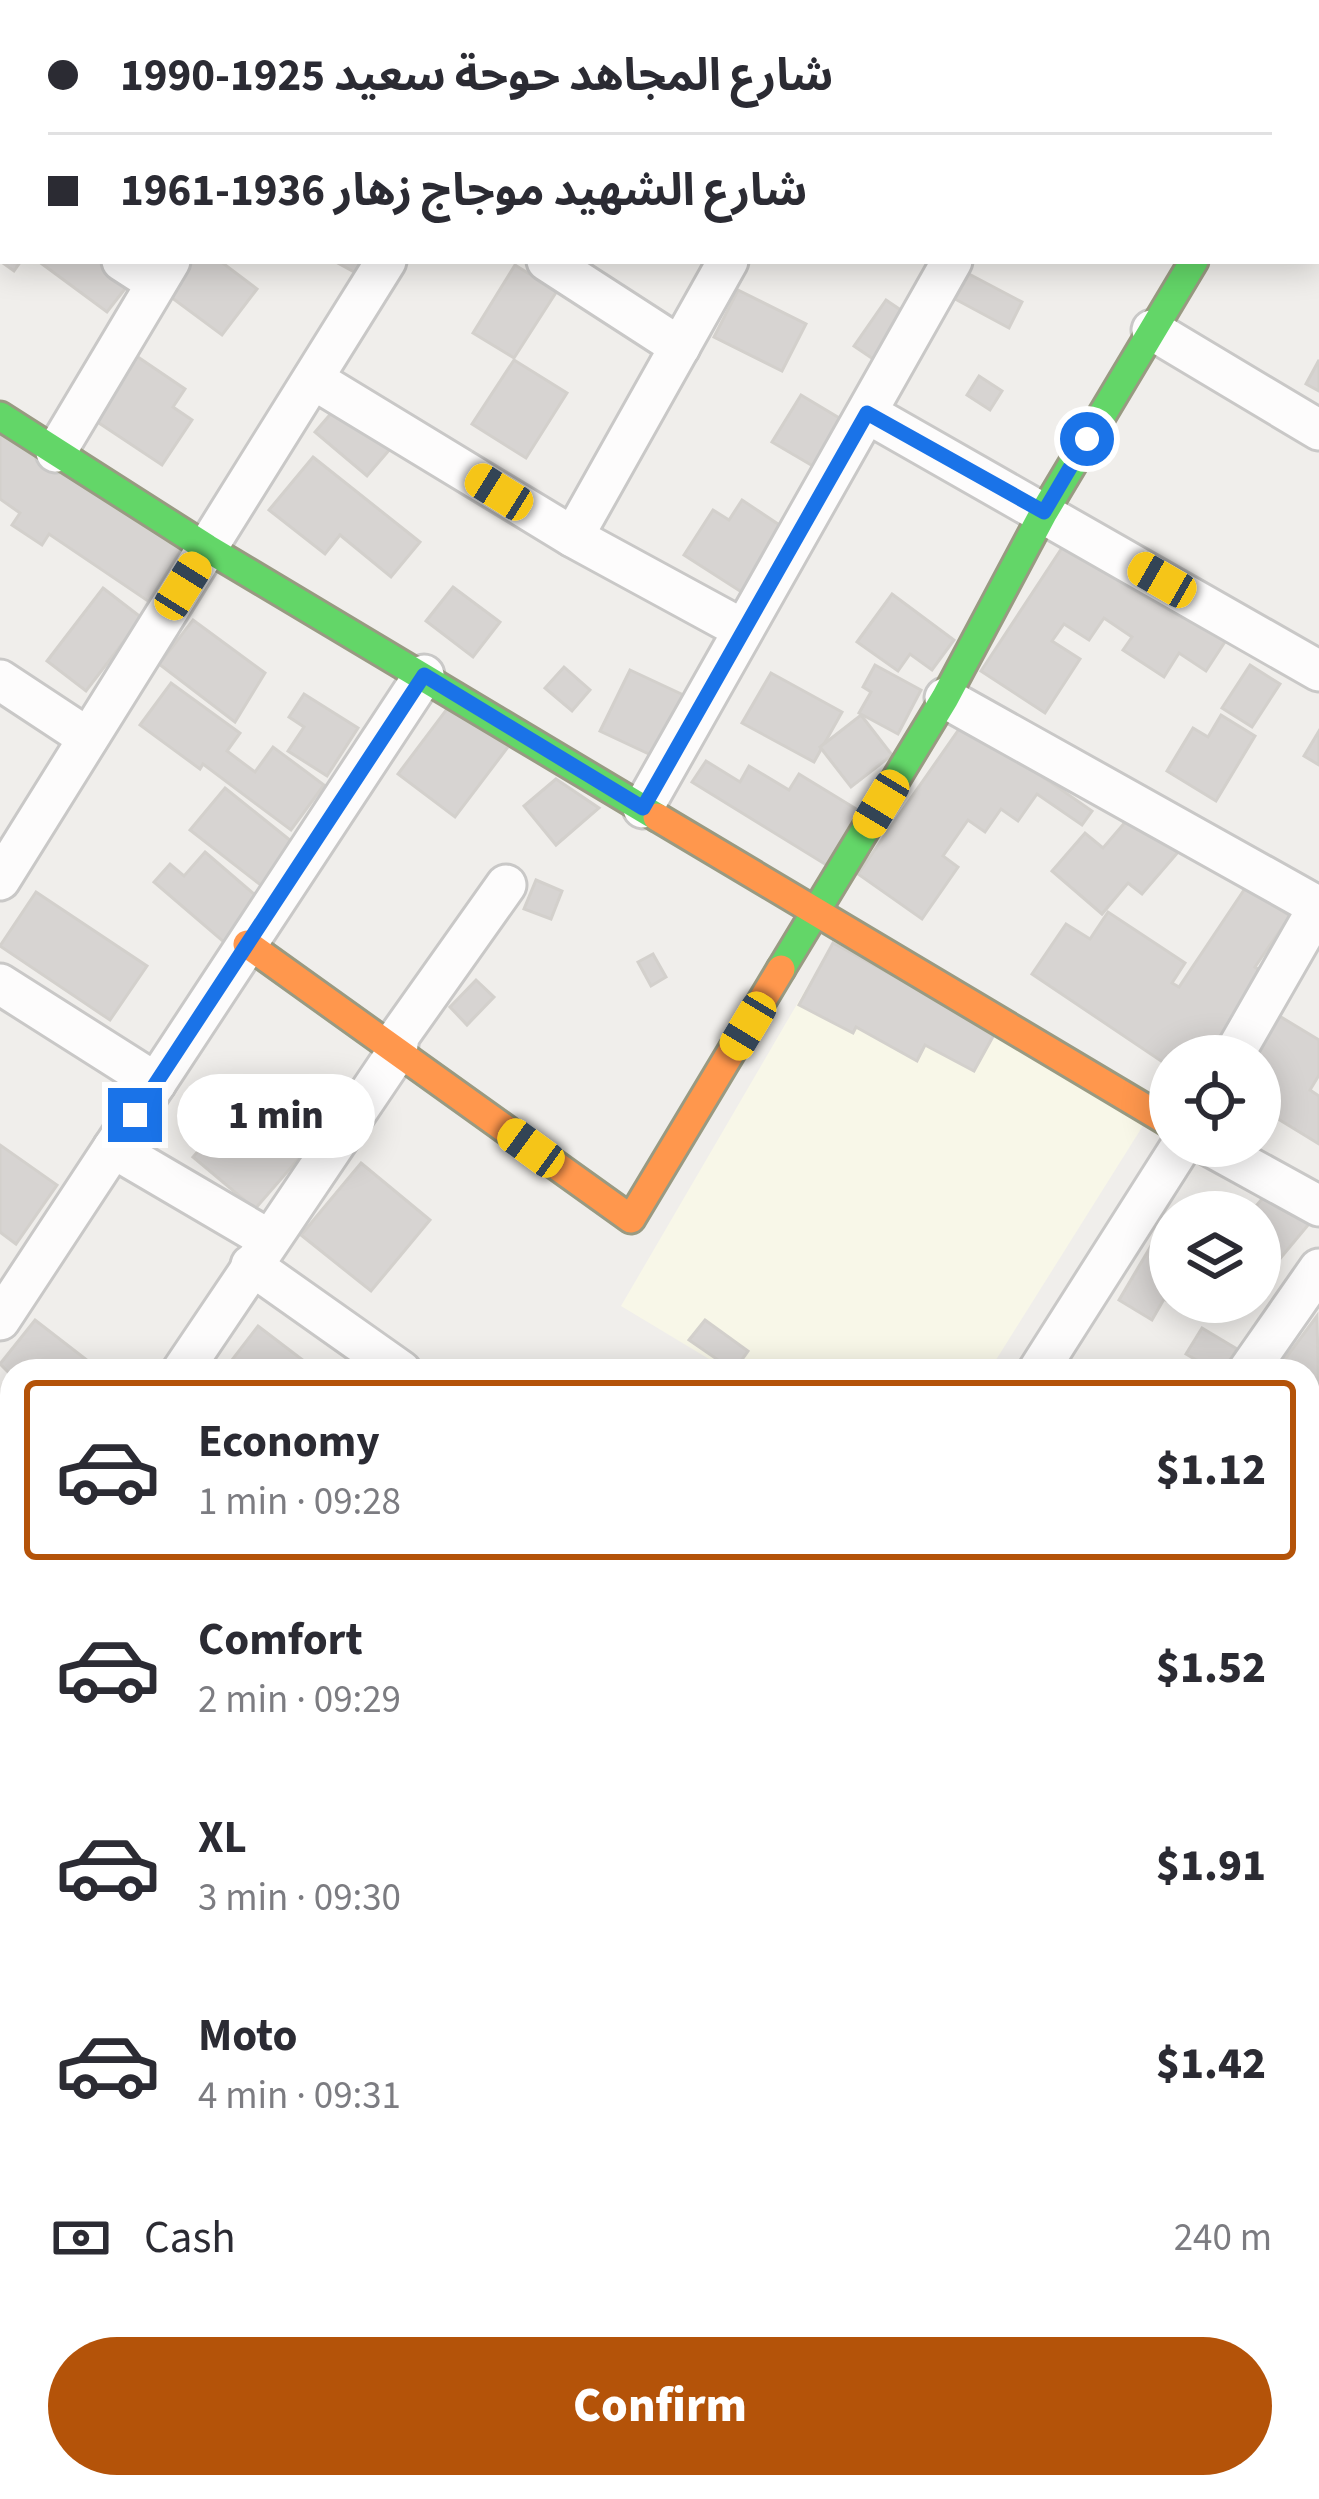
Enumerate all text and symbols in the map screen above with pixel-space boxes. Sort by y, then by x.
text: شارع المجاهد حوحة سعيد 1925-1990 [120,44,833,108]
text: شارع الشهيد موجاج زهار 1936-1961 [120,159,807,223]
route start [1060,412,1114,466]
car [459,458,539,526]
car [149,546,217,626]
car [1122,546,1202,614]
car [847,764,915,844]
car [714,986,782,1066]
map controls [1149,1035,1281,1323]
button: locate [1149,1035,1281,1167]
callout: 1 min [177,1073,375,1157]
route end [108,1088,162,1142]
text: 1 min [228,1088,324,1144]
car [491,1112,571,1184]
button: layers [1149,1191,1281,1323]
text: Economy [198,1410,380,1474]
icon: car [54,1416,162,1524]
text: $1.12 [1156,1438,1266,1502]
text: 1 min · 09:28 [198,1474,401,1530]
text: Comfort [198,1608,363,1672]
icon: car [54,1614,162,1722]
text: $1.52 [1156,1636,1266,1700]
text: 2 min · 09:29 [198,1672,401,1728]
text: XL [198,1806,247,1870]
icon: car [54,1812,162,1920]
text: $1.91 [1156,1834,1266,1898]
text: 3 min · 09:30 [198,1870,401,1926]
text: Moto [198,2004,297,2068]
icon: car [54,2010,162,2118]
text: $1.42 [1156,2032,1266,2096]
text: 4 min · 09:31 [198,2068,401,2124]
icon: cash [48,2205,114,2271]
text: Cash [144,2206,236,2270]
text: 240 m [1174,2210,1272,2266]
button: Confirm [48,2337,1272,2475]

